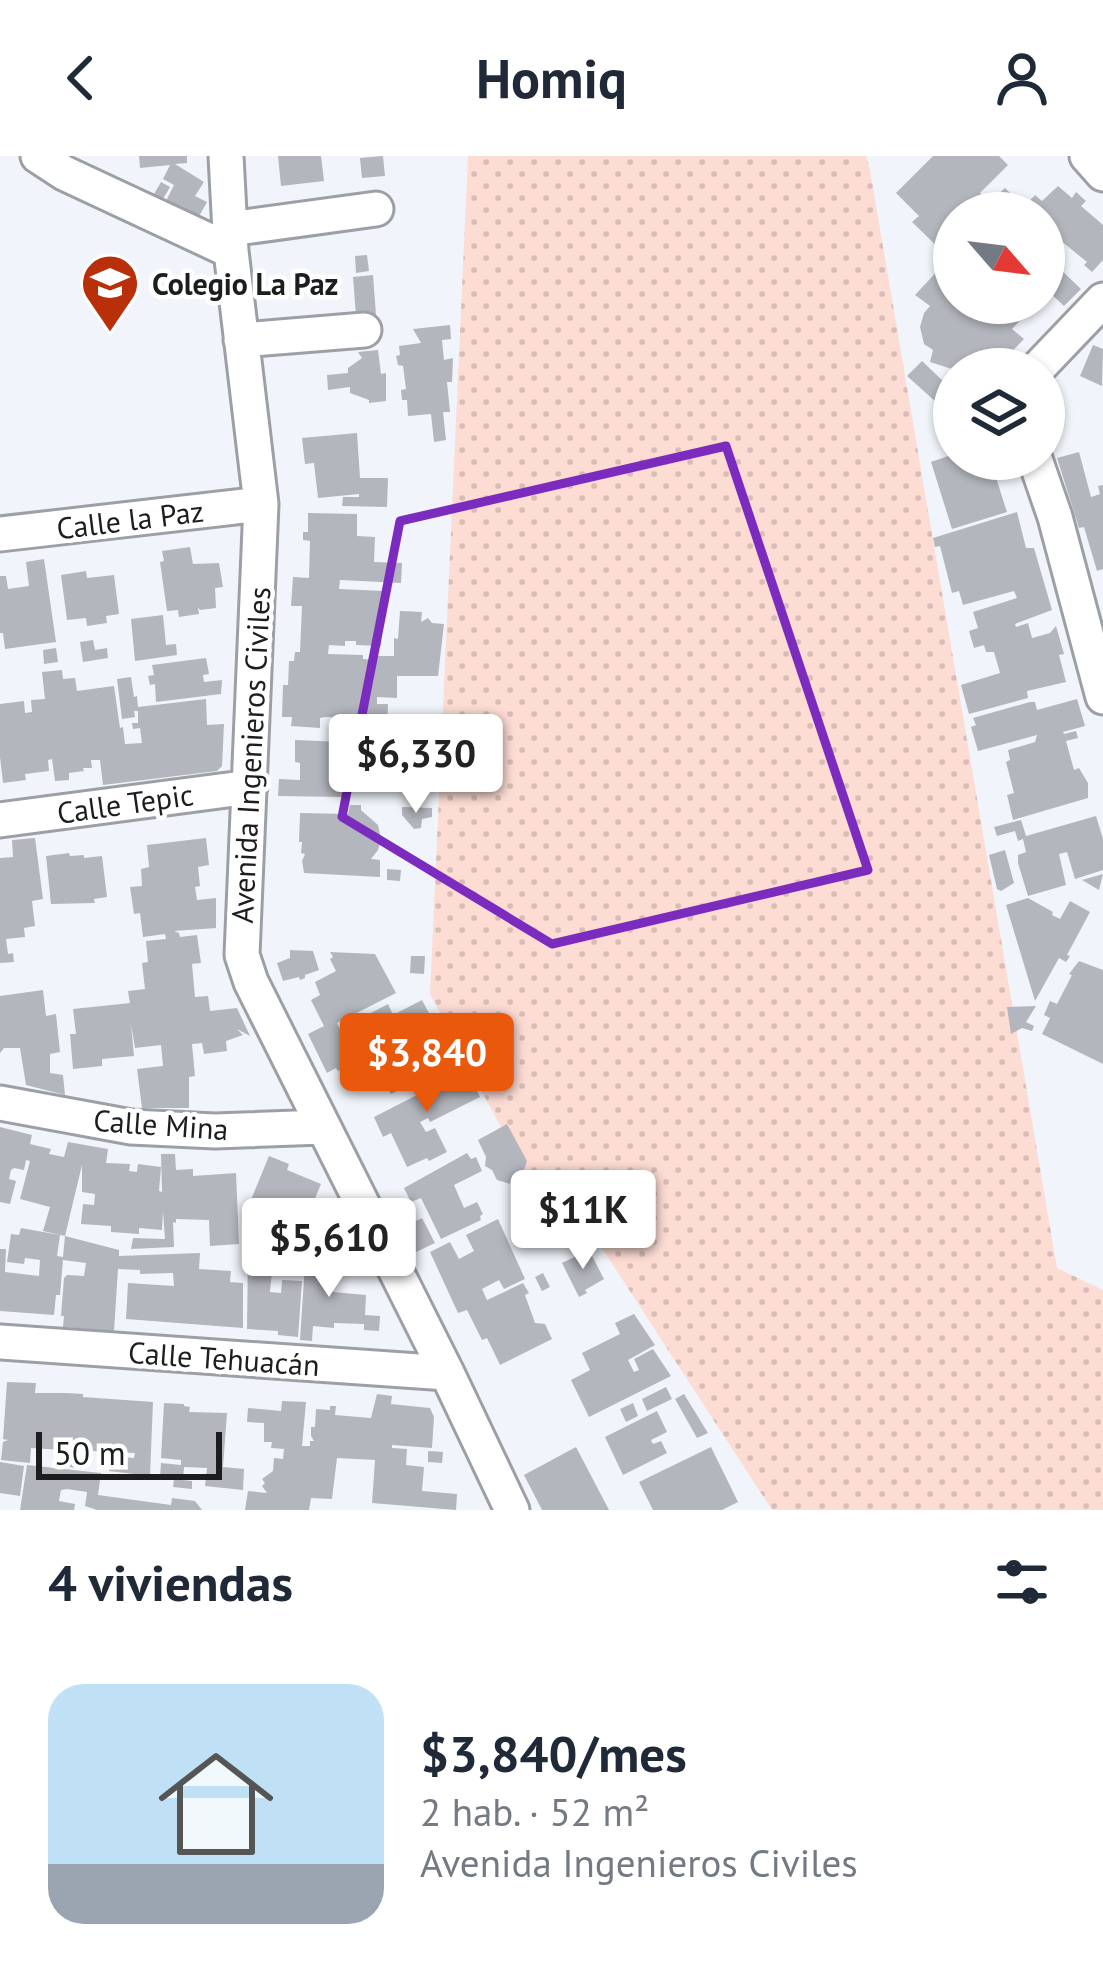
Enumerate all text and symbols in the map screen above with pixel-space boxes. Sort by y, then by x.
text: Homiq [476,43,627,113]
icon: back [48,45,114,111]
icon: person [989,45,1055,111]
north arrow [933,192,1065,324]
map controls [933,192,1065,480]
school or university icon: Colegio La Paz [79,252,141,334]
place label: Colegio La Paz [152,264,338,303]
button: layers [933,348,1065,480]
street label: Calle la Paz [54,491,206,547]
street label: Avenida Ingenieros Civiles [222,586,278,924]
pin: $6,330 [318,714,514,816]
text: $6,330 [356,727,476,778]
street label: Calle Tepic [54,774,196,832]
pin: $3,840 [329,1013,525,1115]
text: $3,840 [367,1026,487,1077]
street label: Calle Mina [92,1100,230,1148]
pin: $11K [512,1170,654,1272]
text: $11K [538,1183,628,1234]
pin: $5,610 [231,1198,427,1300]
text: $5,610 [269,1211,389,1262]
street label: Calle Tehuacán [127,1332,321,1384]
scale bar [36,1426,222,1479]
text: 50 m [54,1431,126,1474]
text: 4 viviendas [48,1549,293,1615]
icon: filters [989,1549,1055,1615]
text: $3,840/mes [420,1720,687,1786]
icon: home [144,1732,288,1876]
text: 2 hab. · 52 m² [420,1786,649,1837]
text: Avenida Ingenieros Civiles [420,1837,858,1888]

